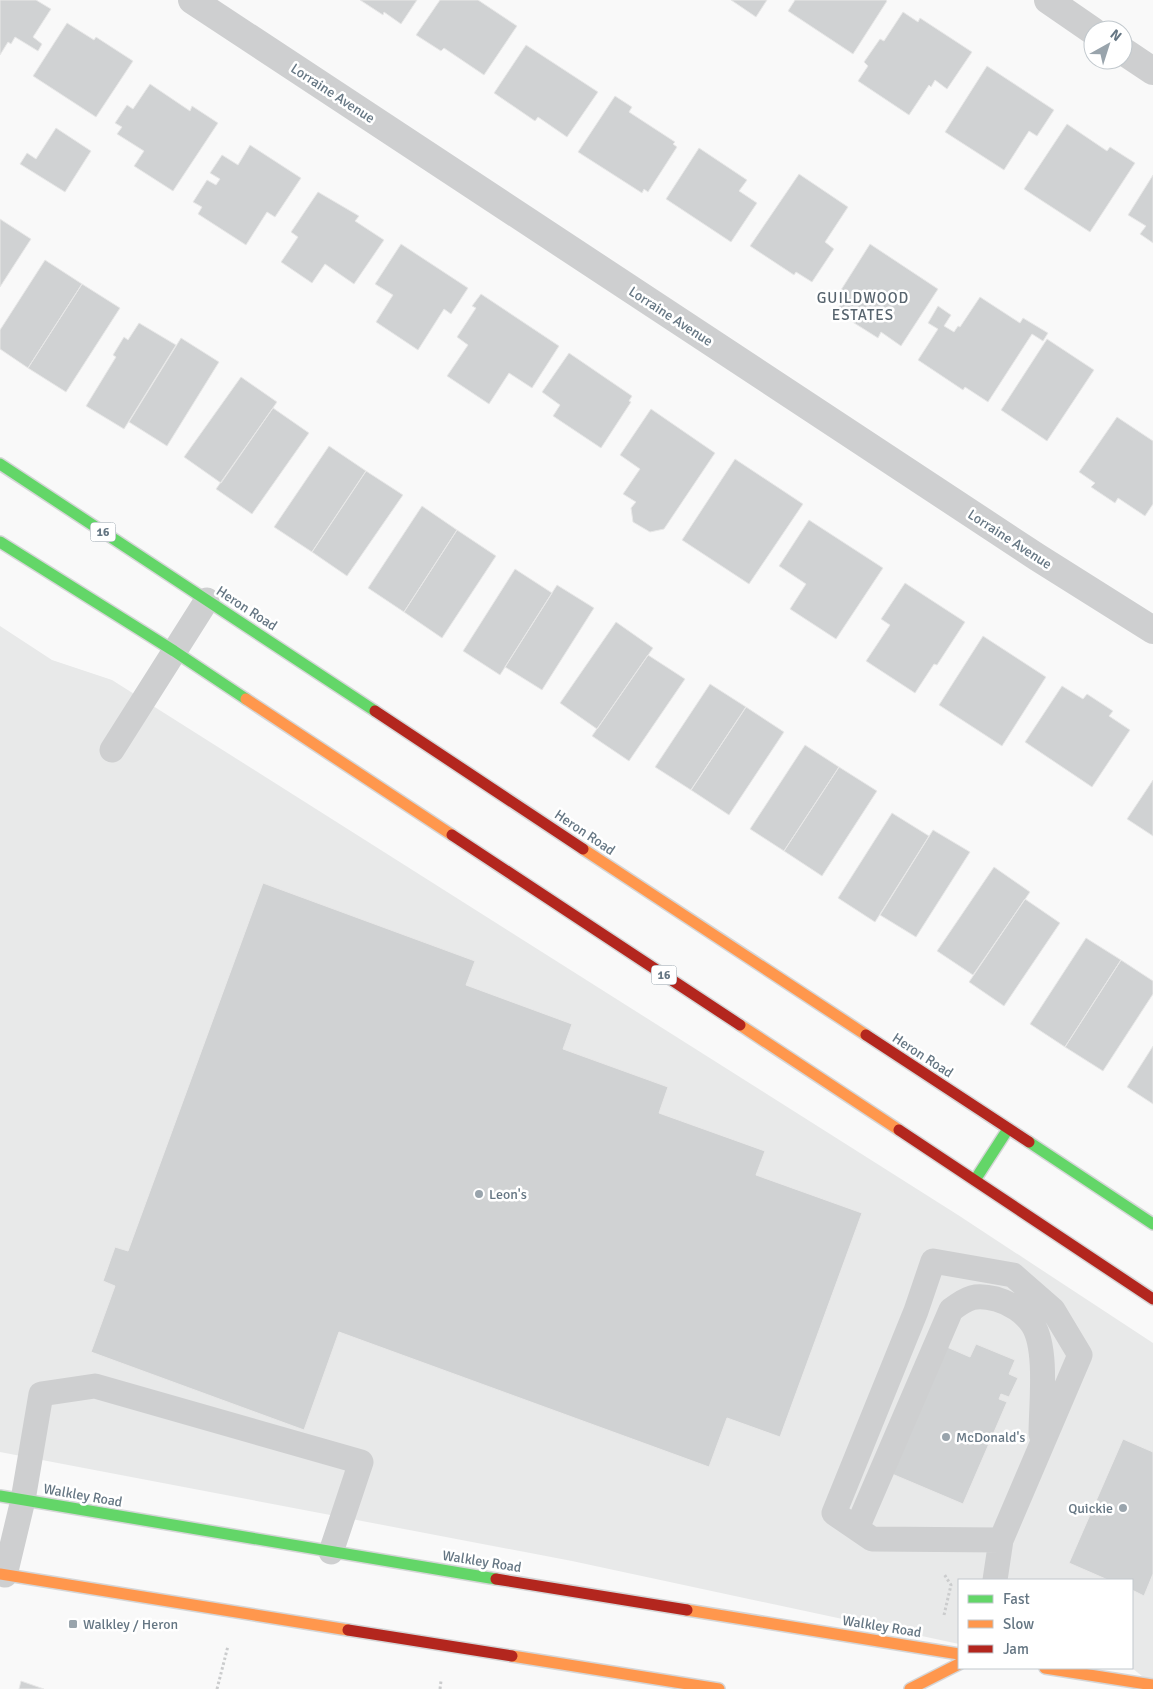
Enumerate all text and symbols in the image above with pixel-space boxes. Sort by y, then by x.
north arrow [1083,20,1133,70]
text: N [1107,26,1125,45]
street label: Lorraine Avenue [287,60,378,127]
street label: Lorraine Avenue [625,283,716,350]
district label: GUILDWOOD ESTATES [817,289,909,324]
street label: Lorraine Avenue [964,506,1055,573]
road number: 16 [90,522,116,542]
street label: Heron Road [213,582,280,634]
street label: Heron Road [551,806,618,859]
road number: 16 [652,966,676,984]
street label: Heron Road [889,1029,956,1081]
place label: Leon's [489,1186,527,1203]
marker: Leon's [473,1188,485,1200]
place label: McDonald's [956,1429,1025,1446]
marker: McDonald's [940,1431,952,1443]
street label: Walkley Road [42,1480,124,1511]
place label: Quickie [1068,1500,1113,1517]
marker: Quickie [1117,1502,1129,1514]
street label: Walkley Road [441,1547,523,1576]
legend [958,1579,1133,1669]
text: Fast [1003,1590,1030,1608]
street label: Walkley Road [841,1612,923,1641]
text: Slow [1003,1615,1034,1633]
place label: Walkley / Heron [83,1616,178,1633]
marker: Walkley / Heron [67,1618,79,1630]
text: Jam [1003,1640,1029,1658]

